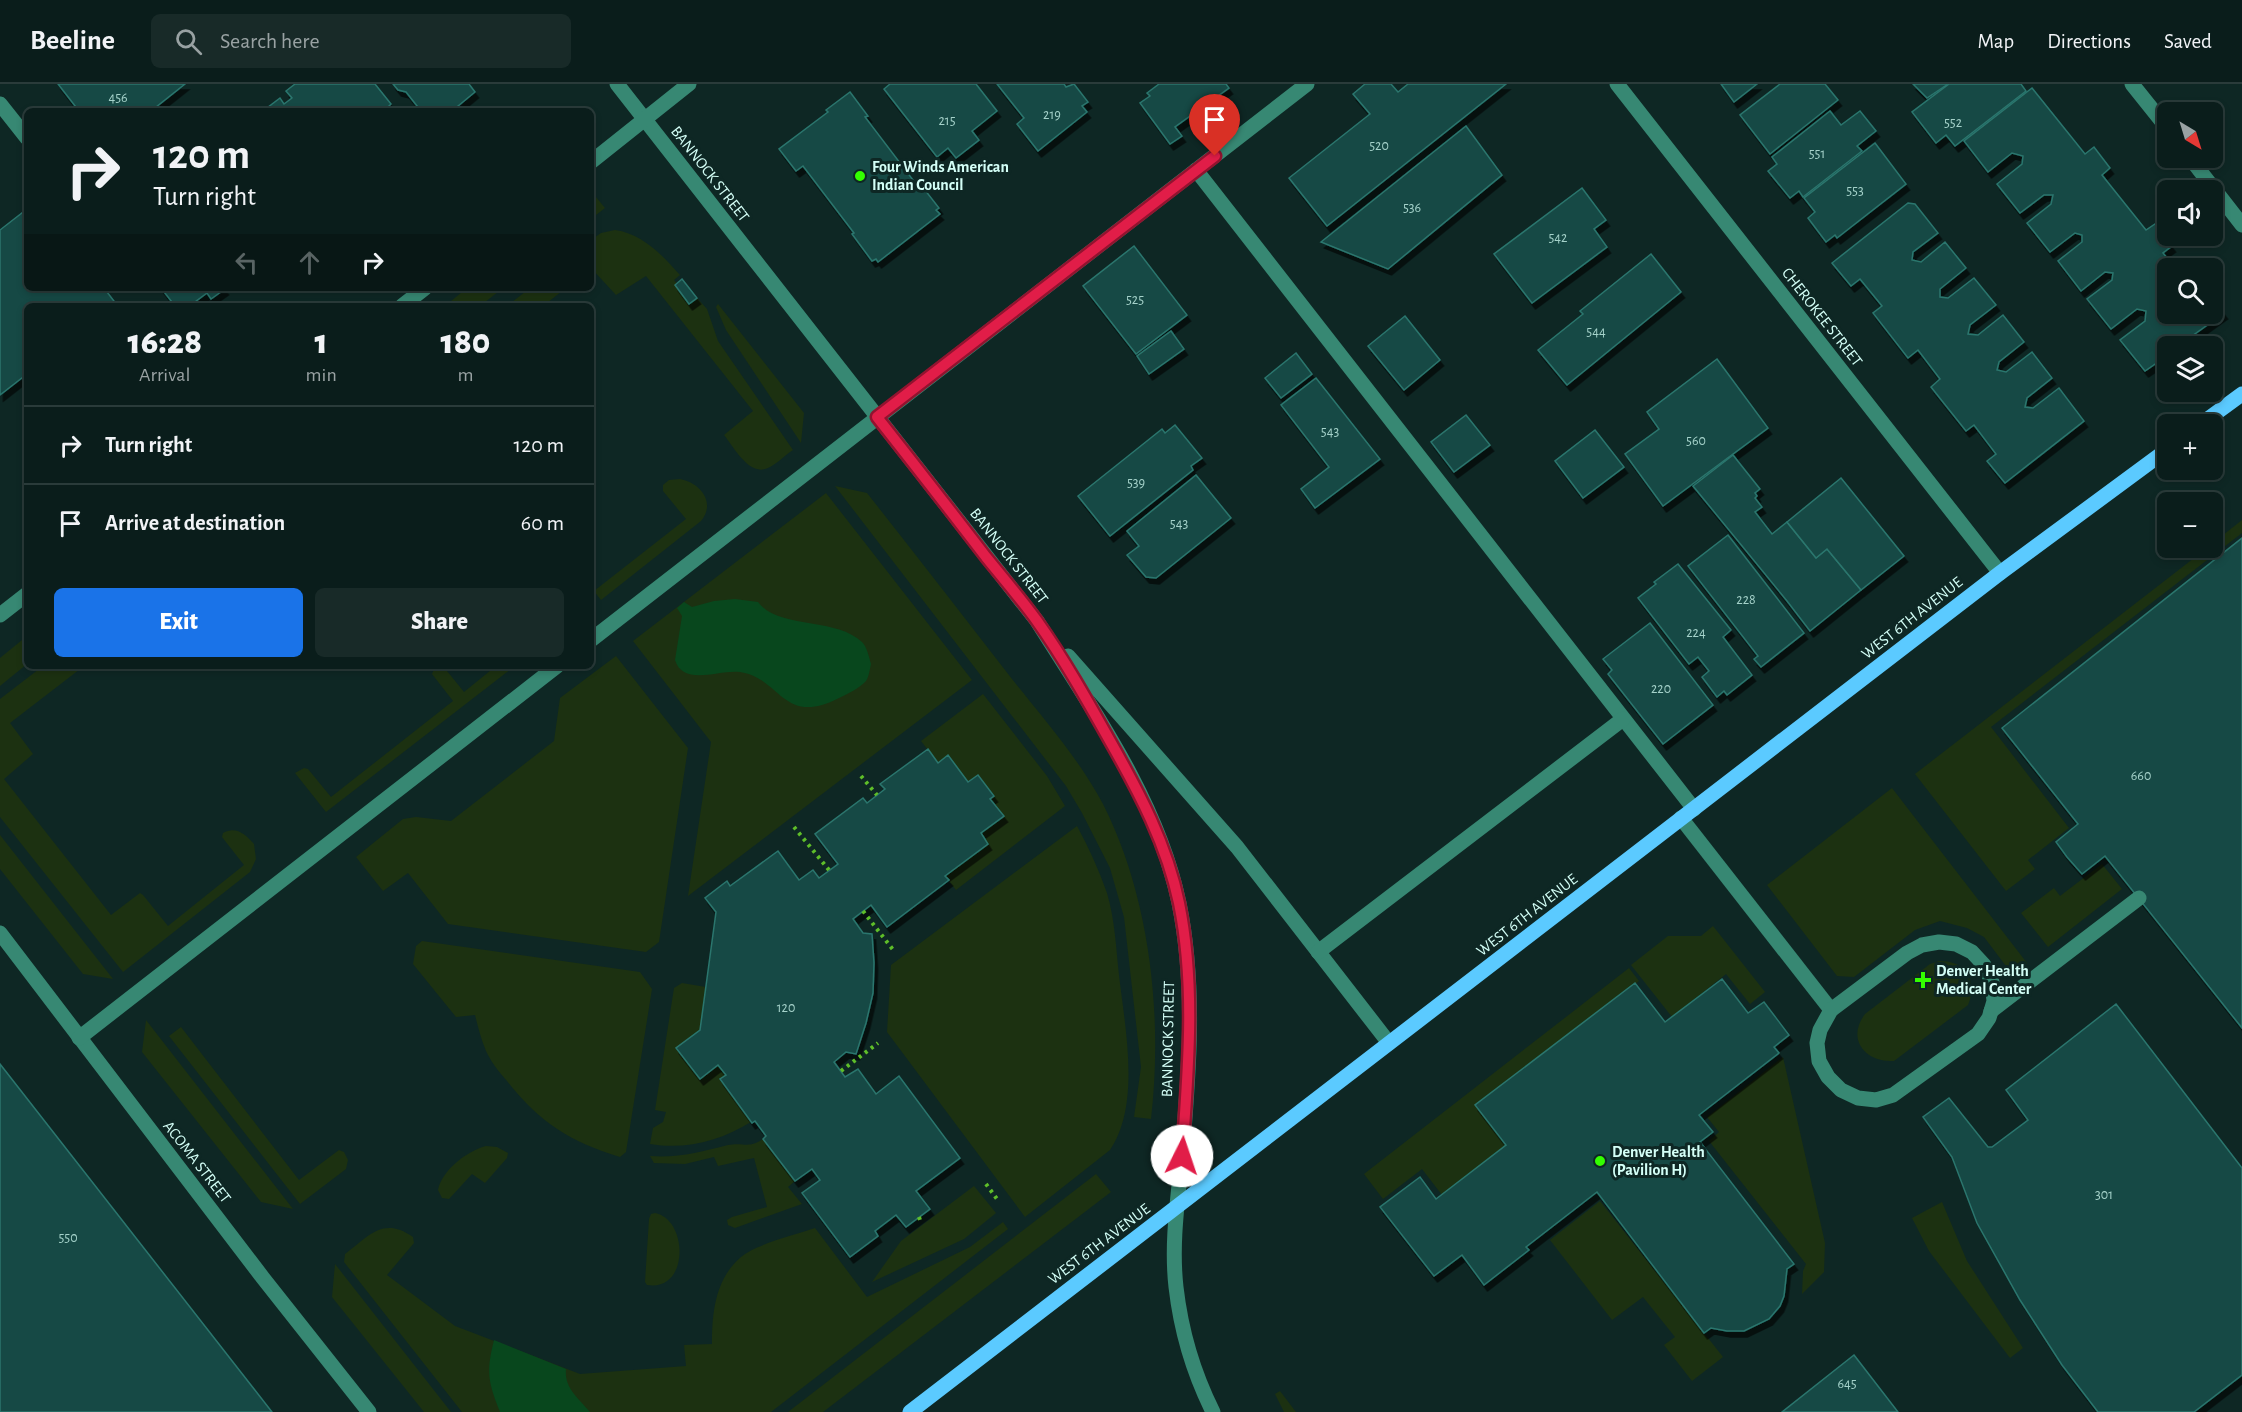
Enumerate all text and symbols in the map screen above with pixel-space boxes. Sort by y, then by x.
search box [151,14,571,68]
icon: search [172,25,205,58]
text: Beeline [30,27,115,55]
text: Search here [220,30,320,52]
text: Map [1978,31,2014,52]
text: Directions [2047,31,2131,52]
text: Saved [2164,31,2212,52]
house number: 456 [108,91,128,105]
pin [1189,94,1240,156]
north arrow [2157,102,2223,168]
map controls [2157,102,2223,558]
icon: arrive [1198,103,1231,136]
house number: 219 [1043,108,1061,122]
house number: 215 [938,114,956,128]
house number: 552 [1944,116,1962,130]
street label: BANNOCK STREET [668,123,752,225]
icon: right [54,132,132,210]
text: 120 m [153,134,250,176]
house number: 520 [1369,139,1389,153]
house number: 551 [1809,147,1825,161]
place label: Four Winds American Indian Council [872,159,1009,193]
marker: Four Winds American Indian Council [853,169,867,183]
button: sound [2157,180,2223,246]
text: Turn right [153,183,256,210]
house number: 553 [1846,184,1864,198]
house number: 536 [1403,201,1421,215]
house number: 542 [1549,231,1567,245]
icon: left [230,246,263,279]
icon: ahead [293,246,326,279]
icon: right [356,246,389,279]
button: search [2157,258,2223,324]
street label: CHEROKEE STREET [1779,265,1865,369]
house number: 525 [1126,293,1144,307]
text: 16:28 [128,324,202,360]
text: 1 [315,324,328,360]
text: 180 [440,324,490,360]
house number: 544 [1586,325,1606,339]
button: layers [2157,336,2223,402]
text: Arrival [139,365,191,385]
text: min [306,365,337,385]
text: m [457,365,473,385]
button: + [2157,414,2223,480]
house number: 543 [1321,425,1339,439]
icon: right [54,429,87,462]
text: Turn right [105,434,192,456]
text: 120 m [514,434,564,456]
house number: 560 [1686,434,1706,448]
house number: 539 [1127,476,1145,490]
button: − [2157,492,2223,558]
street label: BANNOCK STREET [967,505,1051,607]
icon: arrive [54,507,87,540]
text: Arrive at destination [105,512,285,534]
text: 60 m [521,512,564,534]
house number: 543 [1170,517,1188,531]
street label: WEST 6TH AVENUE [1859,574,1966,662]
button: Exit [54,588,303,657]
button: Share [315,588,564,657]
house number: 228 [1736,593,1756,607]
house number: 224 [1686,626,1706,640]
house number: 220 [1651,682,1671,696]
house number: 660 [2131,769,2151,783]
street label: WEST 6TH AVENUE [1474,871,1581,959]
place label: Denver Health Medical Center [1936,963,2032,997]
marker: Denver Health Medical Center [1914,971,1932,989]
street label: BANNOCK STREET [1159,980,1177,1097]
house number: 120 [777,1001,795,1015]
street label: ACOMA STREET [160,1118,234,1206]
position arrow [1150,1124,1214,1188]
place label: Denver Health (Pavilion H) [1612,1144,1705,1178]
marker: Denver Health (Pavilion H) [1593,1154,1607,1168]
house number: 301 [2095,1188,2113,1202]
street label: WEST 6TH AVENUE [1045,1200,1153,1287]
house number: 550 [58,1231,78,1245]
house number: 645 [1837,1377,1857,1391]

